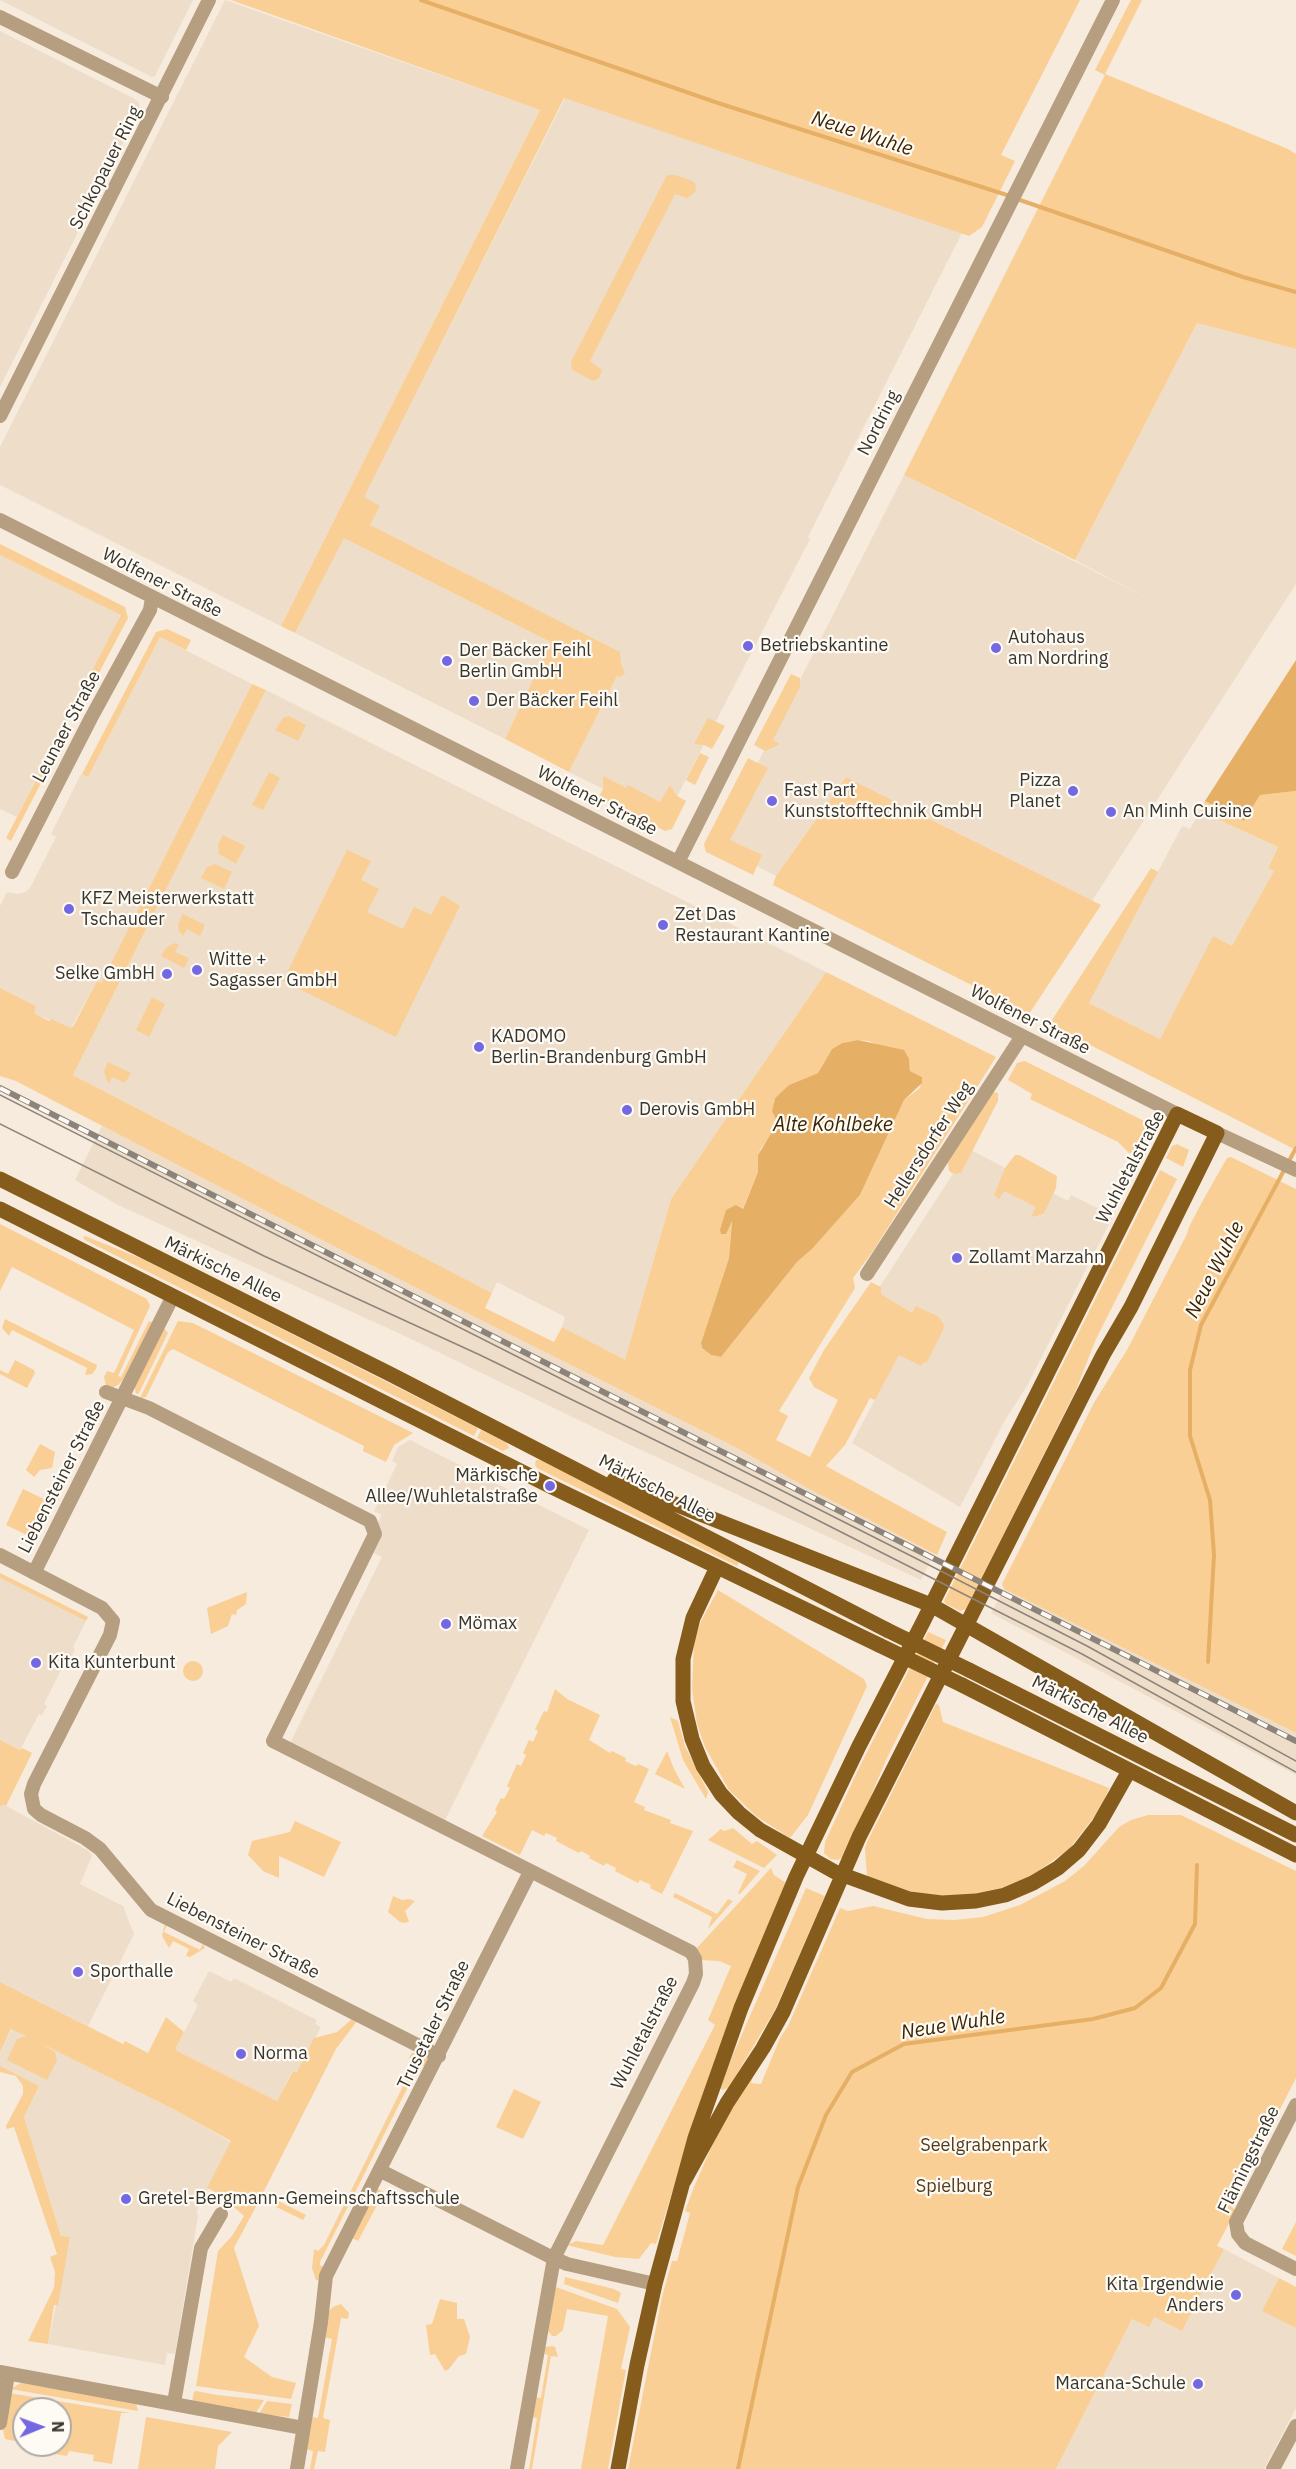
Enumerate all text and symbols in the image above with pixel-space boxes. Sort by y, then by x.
street label: Schkopauer Ring [66,103,146,233]
water label: Neue Wuhle [808,106,916,162]
street label: Nordring [853,387,905,459]
street label: Wolfener Straße [98,543,226,623]
place label: Autohaus am Nordring [1008,627,1108,670]
place label: Betriebskantine [760,635,888,657]
marker: Betriebskantine [741,639,755,653]
place label: Der Bäcker Feihl Berlin GmbH [459,640,591,682]
marker: Autohaus am Nordring [989,641,1003,655]
marker: Der Bäcker Feihl Berlin GmbH [440,654,454,668]
street label: Leunaer Straße [28,667,106,787]
place label: Der Bäcker Feihl [486,690,618,712]
marker: Der Bäcker Feihl [467,694,481,708]
street label: Wolfener Straße [533,761,661,841]
place label: Pizza Planet [1009,770,1061,812]
place label: Fast Part Kunststofftechnik GmbH [784,780,982,822]
marker: Pizza Planet [1066,784,1080,798]
marker: Fast Part Kunststofftechnik GmbH [765,794,779,808]
place label: An Minh Cuisine [1123,801,1252,823]
marker: An Minh Cuisine [1104,805,1118,819]
place label: KFZ Meisterwerkstatt Tschauder [81,888,254,930]
marker: KFZ Meisterwerkstatt Tschauder [62,902,76,916]
place label: Zet Das Restaurant Kantine [675,904,830,946]
marker: Zet Das Restaurant Kantine [656,918,670,932]
place label: Witte + Sagasser GmbH [209,949,338,992]
place label: Selke GmbH [55,963,155,985]
marker: Witte + Sagasser GmbH [190,963,204,977]
marker: Selke GmbH [160,967,174,981]
street label: Wolfener Straße [966,980,1094,1060]
place label: KADOMO Berlin-Brandenburg GmbH [491,1026,707,1068]
marker: KADOMO Berlin-Brandenburg GmbH [472,1040,486,1054]
street label: Hellersdorfer Weg [880,1078,978,1212]
place label: Derovis GmbH [639,1099,755,1121]
marker: Derovis GmbH [620,1103,634,1117]
street label: Wuhletalstraße [1092,1107,1170,1227]
water label: Alte Kohlbeke [773,1113,893,1137]
water label: Neue Wuhle [1180,1218,1250,1322]
street label: Märkische Allee [161,1232,285,1308]
place label: Zollamt Marzahn [969,1247,1104,1269]
marker: Zollamt Marzahn [950,1251,964,1265]
street label: Liebensteiner Straße [14,1397,110,1557]
street label: Märkische Allee [595,1450,719,1528]
place label: Märkische Allee/Wuhletalstraße [365,1465,538,1508]
marker: Märkische Allee/Wuhletalstraße [543,1479,557,1493]
place label: Mömax [458,1613,517,1635]
marker: Mömax [439,1617,453,1631]
place label: Kita Kunterbunt [48,1652,176,1674]
marker: Kita Kunterbunt [29,1656,43,1670]
street label: Märkische Allee [1028,1671,1152,1749]
street label: Liebensteiner Straße [163,1888,323,1984]
street label: Trusetaler Straße [393,1957,475,2093]
place label: Sporthalle [90,1961,173,1983]
marker: Sporthalle [71,1965,85,1979]
street label: Wuhletalstraße [607,1973,683,2093]
water label: Neue Wuhle [899,2005,1007,2045]
place label: Norma [253,2043,308,2065]
marker: Norma [234,2047,248,2061]
street label: Flämingstraße [1214,2103,1284,2217]
park label: Seelgrabenpark [920,2135,1048,2157]
park label: Spielburg [916,2176,992,2198]
place label: Gretel-Bergmann-Gemeinschaftsschule [138,2188,460,2210]
marker: Gretel-Bergmann-Gemeinschaftsschule [119,2192,133,2206]
place label: Kita Irgendwie Anders [1106,2274,1224,2316]
marker: Kita Irgendwie Anders [1229,2288,1243,2302]
place label: Marcana-Schule [1055,2373,1186,2395]
marker: Marcana-Schule [1191,2377,1205,2391]
north arrow [12,2397,72,2457]
text: N [48,2421,68,2433]

